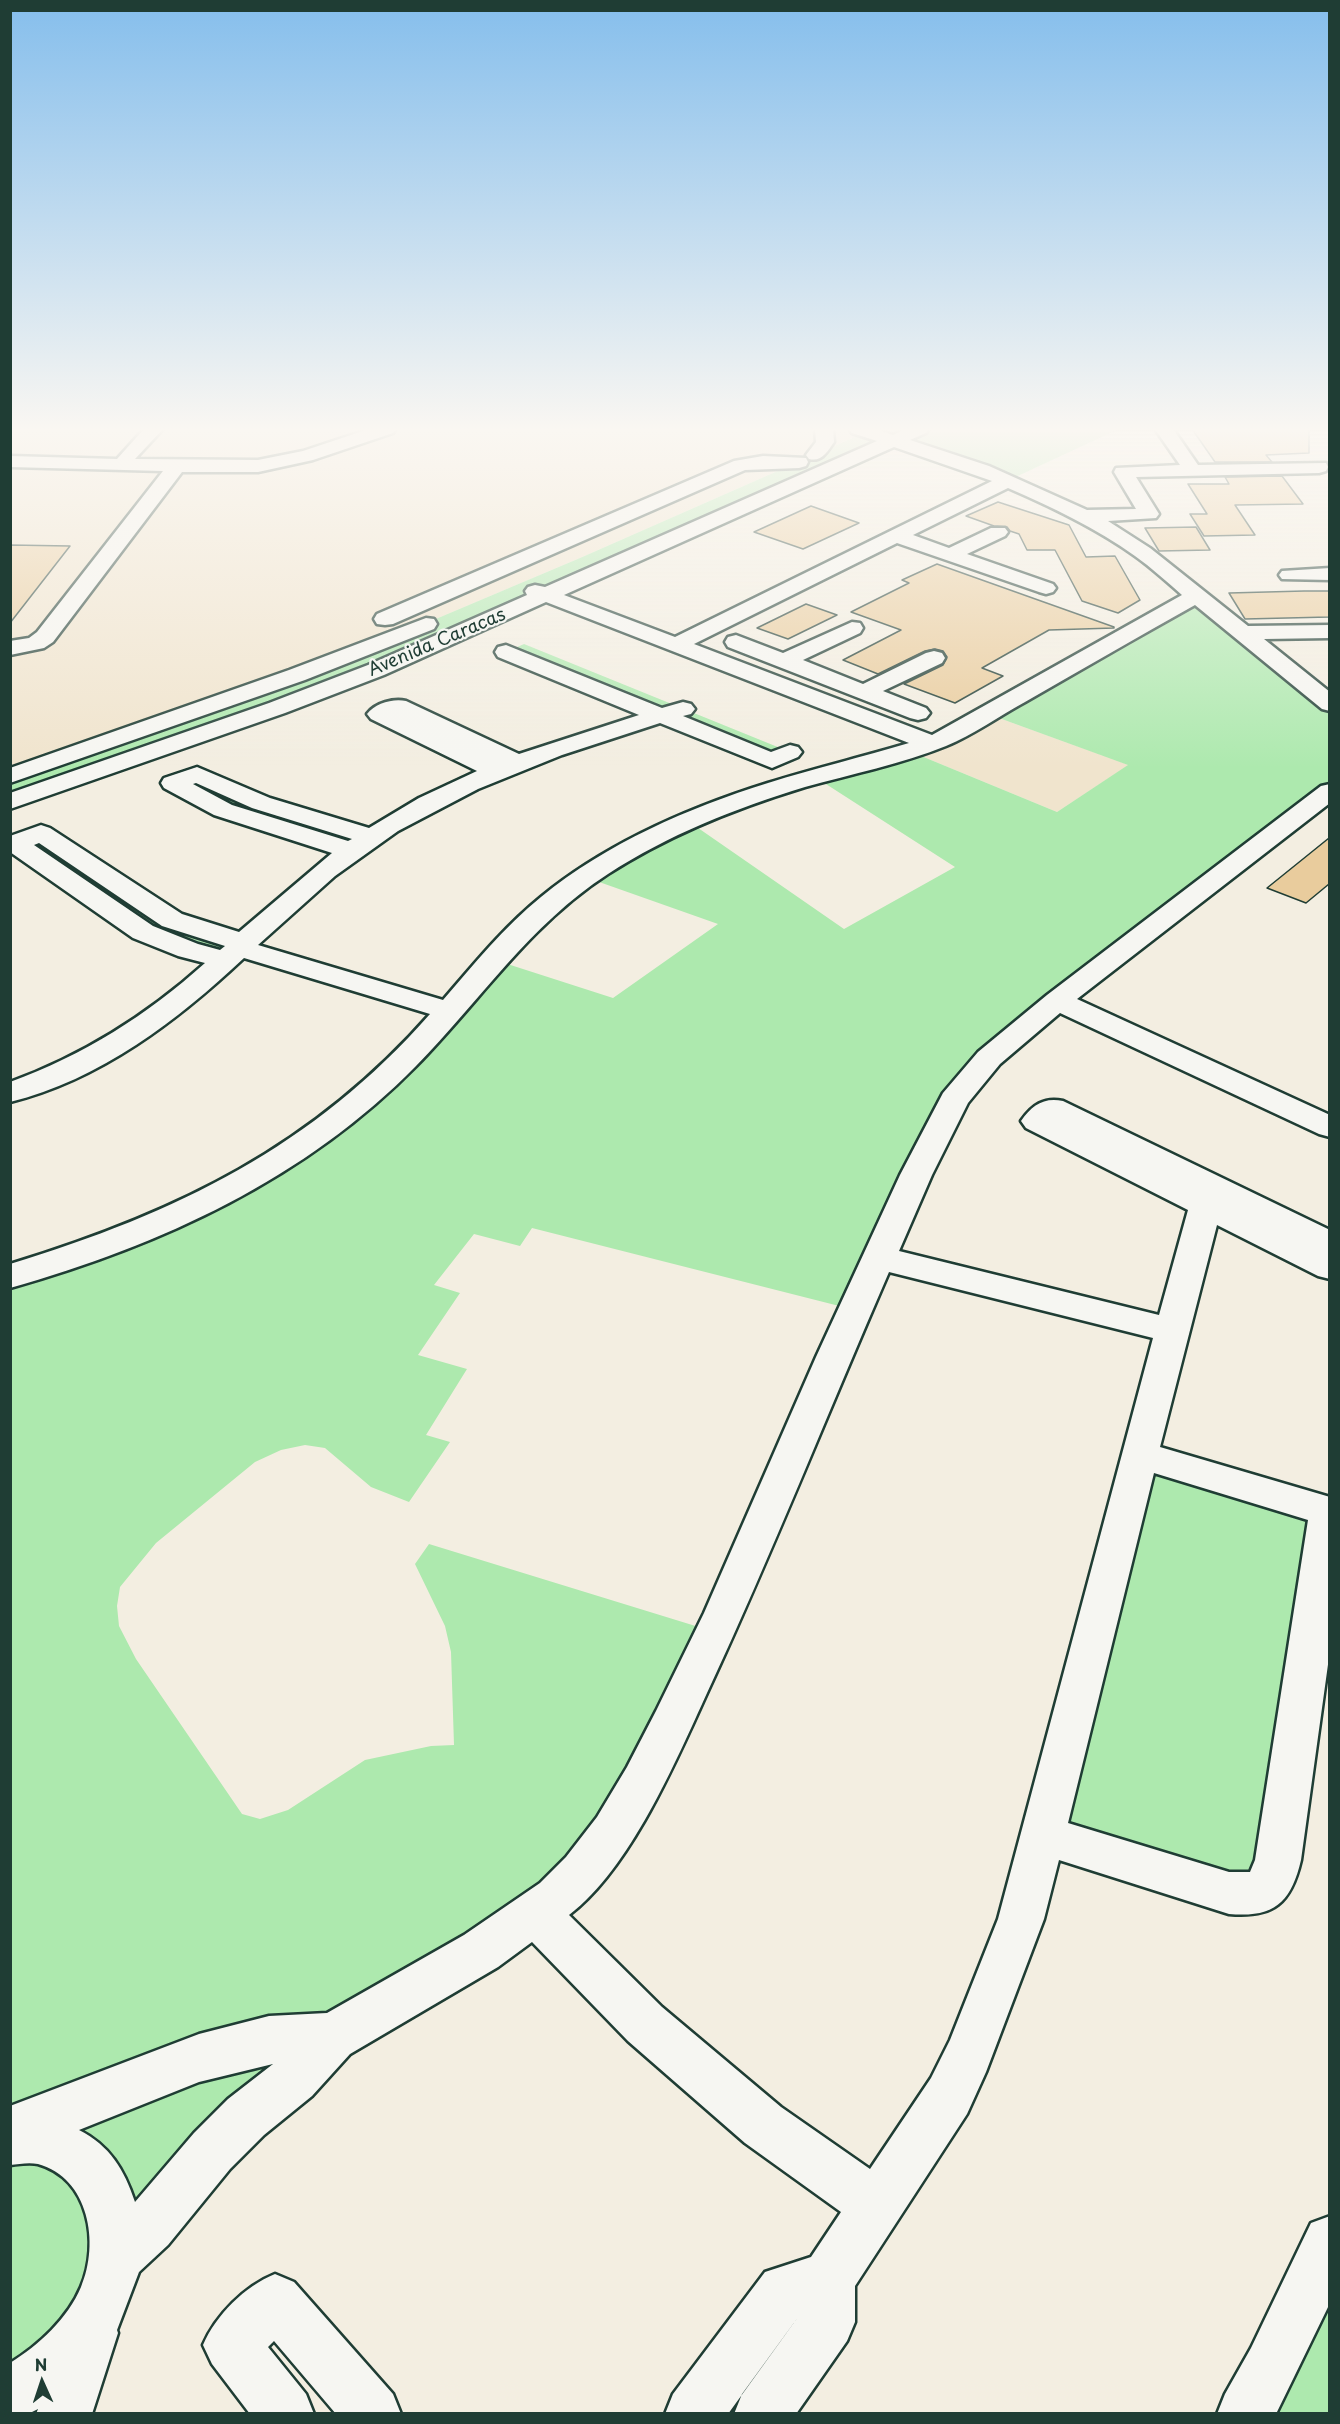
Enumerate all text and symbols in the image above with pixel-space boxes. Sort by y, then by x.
street label: Avenida Caracas [365,604,509,682]
north arrow [12,2352,72,2412]
text: N [34,2352,48,2376]

